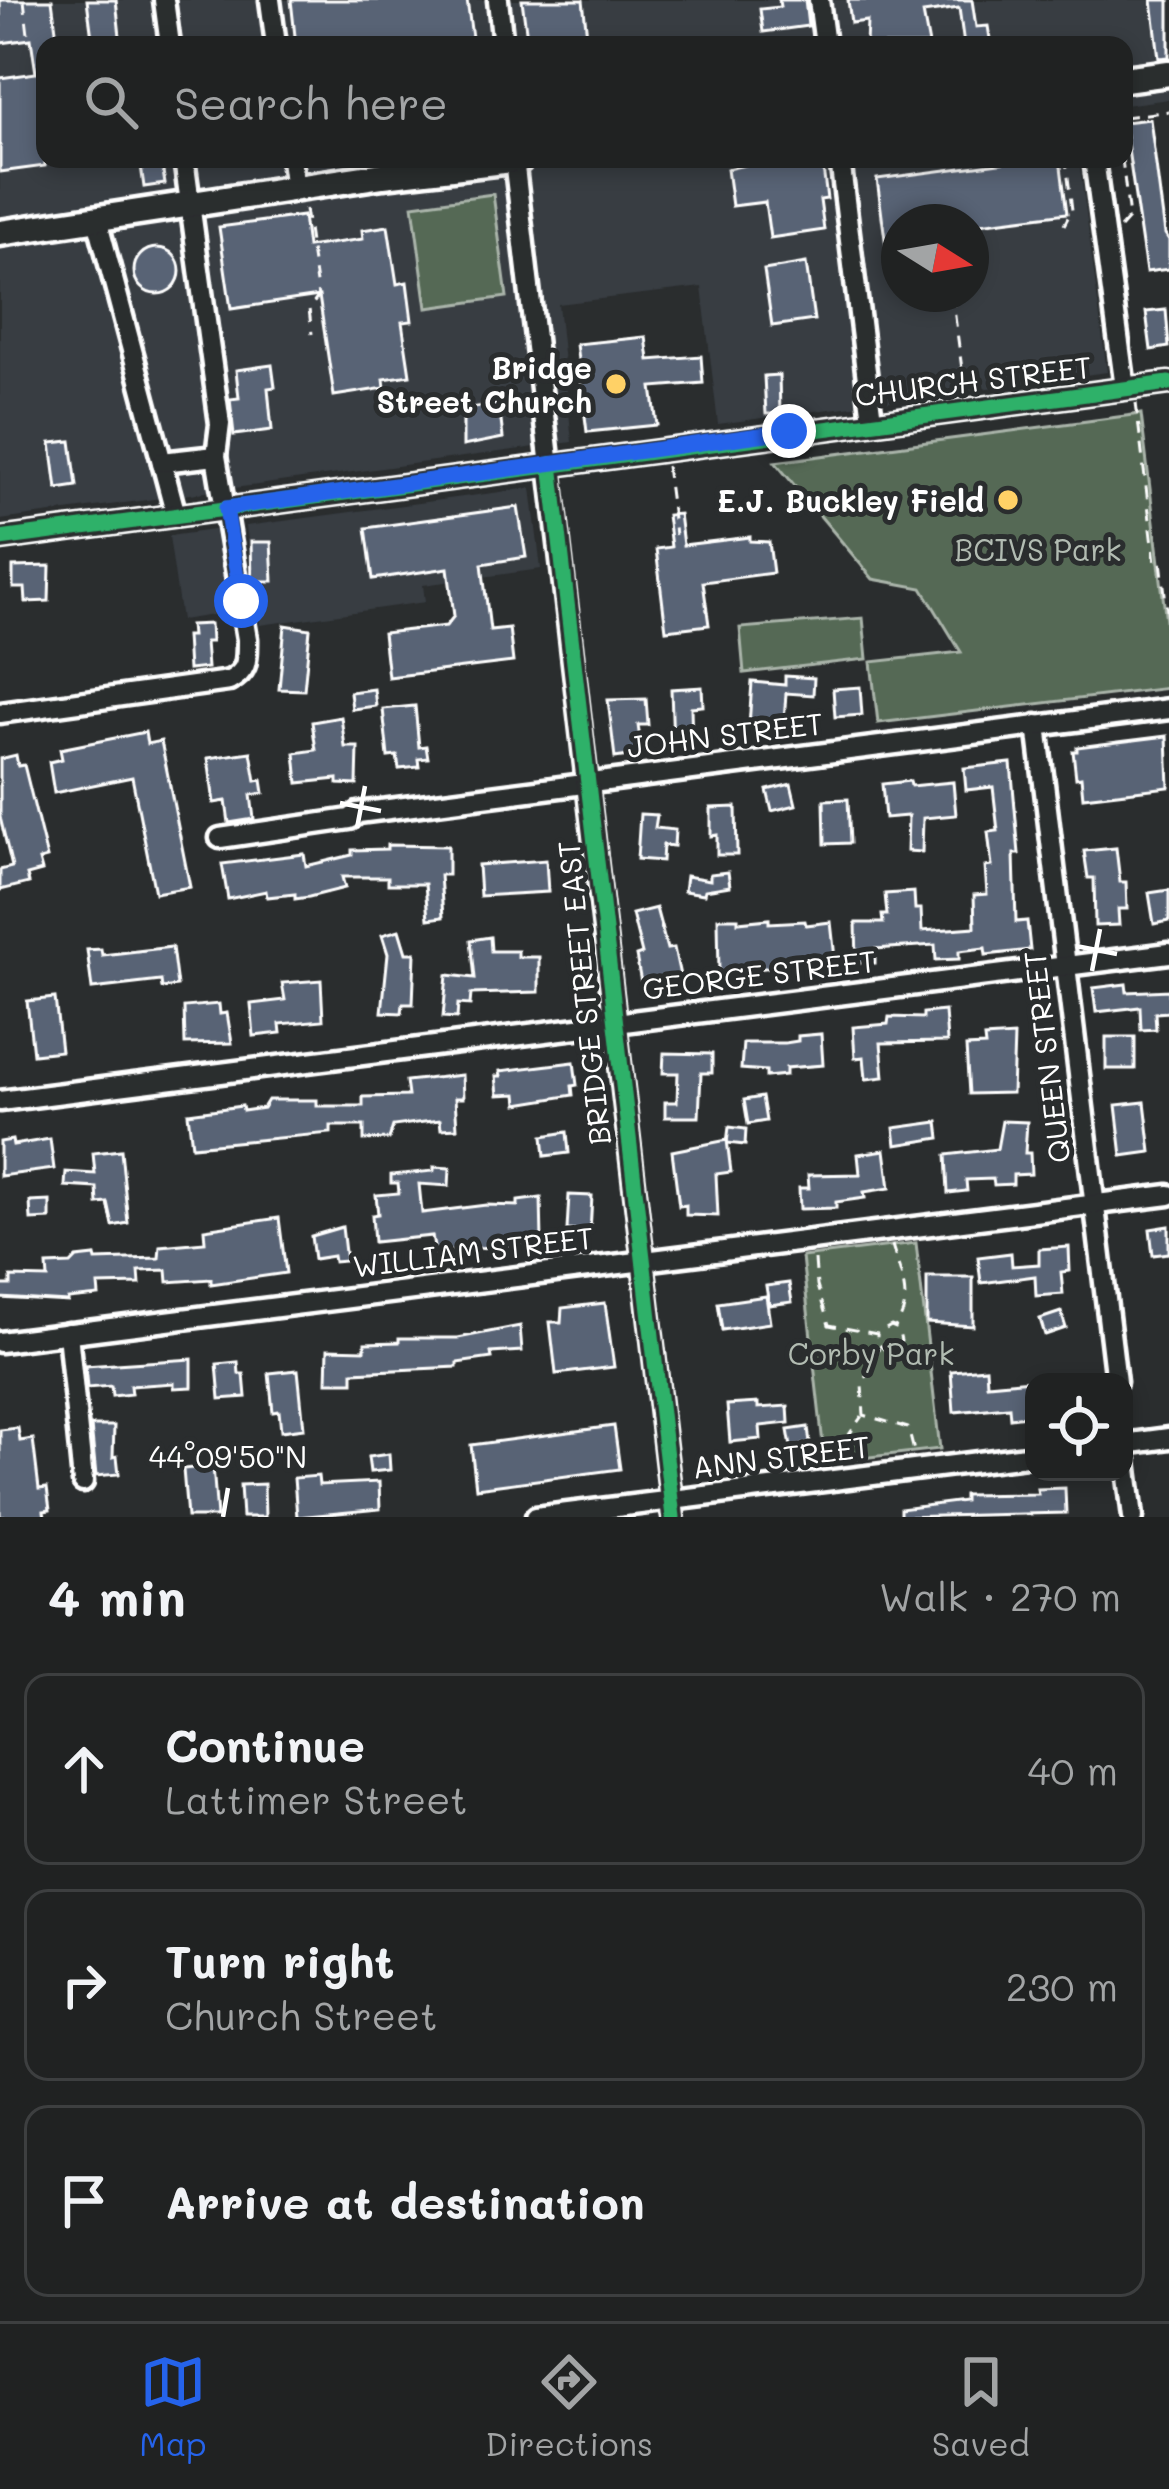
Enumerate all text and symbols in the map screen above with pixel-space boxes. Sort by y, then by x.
search box [36,36,1133,168]
icon: search [78,69,144,135]
text: Search here [174,73,448,131]
north arrow [881,204,989,312]
street label: CHURCH STREET [852,346,1094,414]
place label: Bridge Street Church [377,347,592,421]
marker: Bridge Street Church [603,371,629,397]
route end [762,404,816,458]
place label: E.J. Buckley Field [717,480,984,520]
marker: E.J. Buckley Field [995,487,1021,513]
park label: BCIVS Park [955,529,1121,569]
route start [214,574,268,628]
street label: JOHN STREET [625,702,825,766]
street label: BRIDGE STREET EAST [547,839,619,1147]
street label: GEORGE STREET [640,940,878,1008]
street label: QUEEN STREET [1013,949,1079,1165]
street label: WILLIAM STREET [350,1216,596,1286]
park label: Corby Park [788,1333,954,1373]
map controls [1025,1373,1133,1481]
button: locate [1025,1373,1133,1481]
street label: ANN STREET [690,1425,872,1487]
text: 44°09'50"N [149,1436,307,1476]
text: 4 min [48,1562,186,1629]
text: Walk · 270 m [879,1570,1121,1621]
text: Continue [165,1715,365,1773]
icon: ahead [51,1736,117,1802]
text: 40 m [1027,1744,1118,1795]
text: Lattimer Street [165,1773,467,1824]
text: Turn right [165,1931,394,1989]
icon: right [51,1952,117,2018]
text: 230 m [1006,1960,1118,2011]
text: Church Street [165,1989,437,2040]
icon: arrive [51,2168,117,2234]
text: Arrive at destination [165,2172,645,2230]
tab: Map [139,2349,207,2464]
tab: Directions [485,2349,653,2464]
tab: Saved [932,2349,1030,2464]

